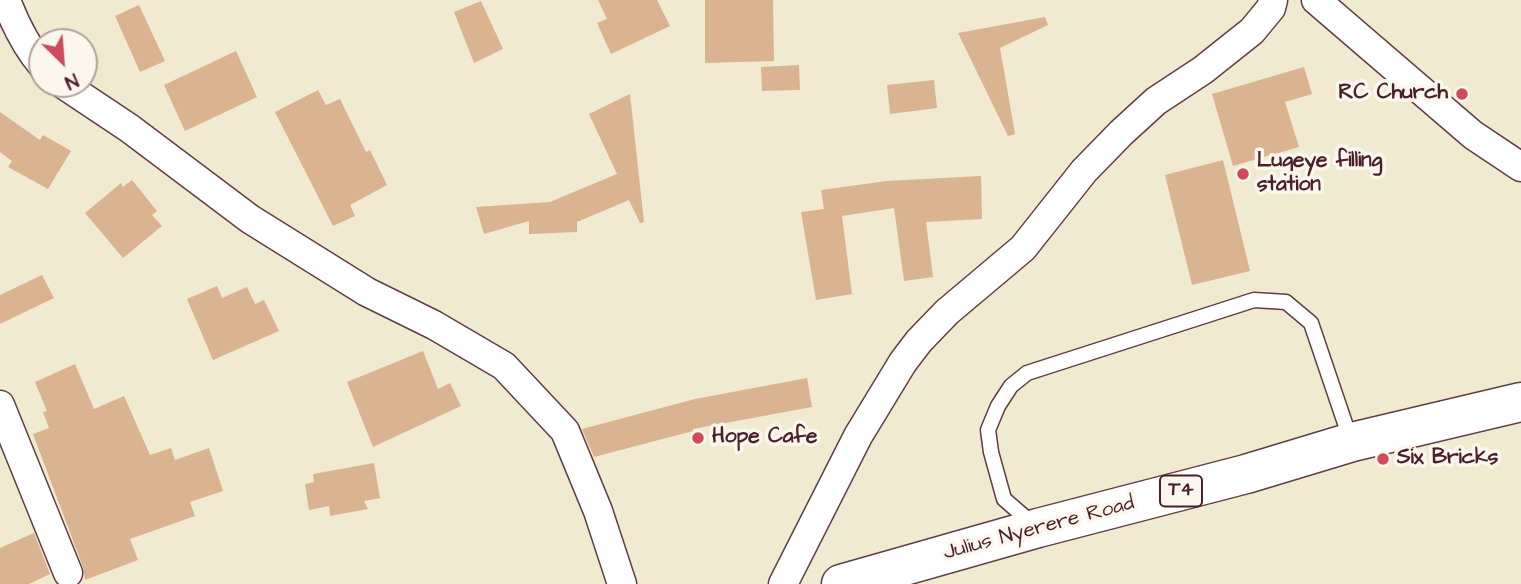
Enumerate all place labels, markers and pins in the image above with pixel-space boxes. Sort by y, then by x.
place label: RC Church [1339,81,1448,107]
marker: RC Church [1454,86,1470,102]
place label: Lugeye filling station [1257,149,1382,199]
marker: Lugeye filling station [1235,166,1251,182]
place label: Hope Cafe [712,425,817,451]
marker: Hope Cafe [690,430,706,446]
place label: Six Bricks [1397,446,1498,472]
marker: Six Bricks [1375,451,1391,467]

